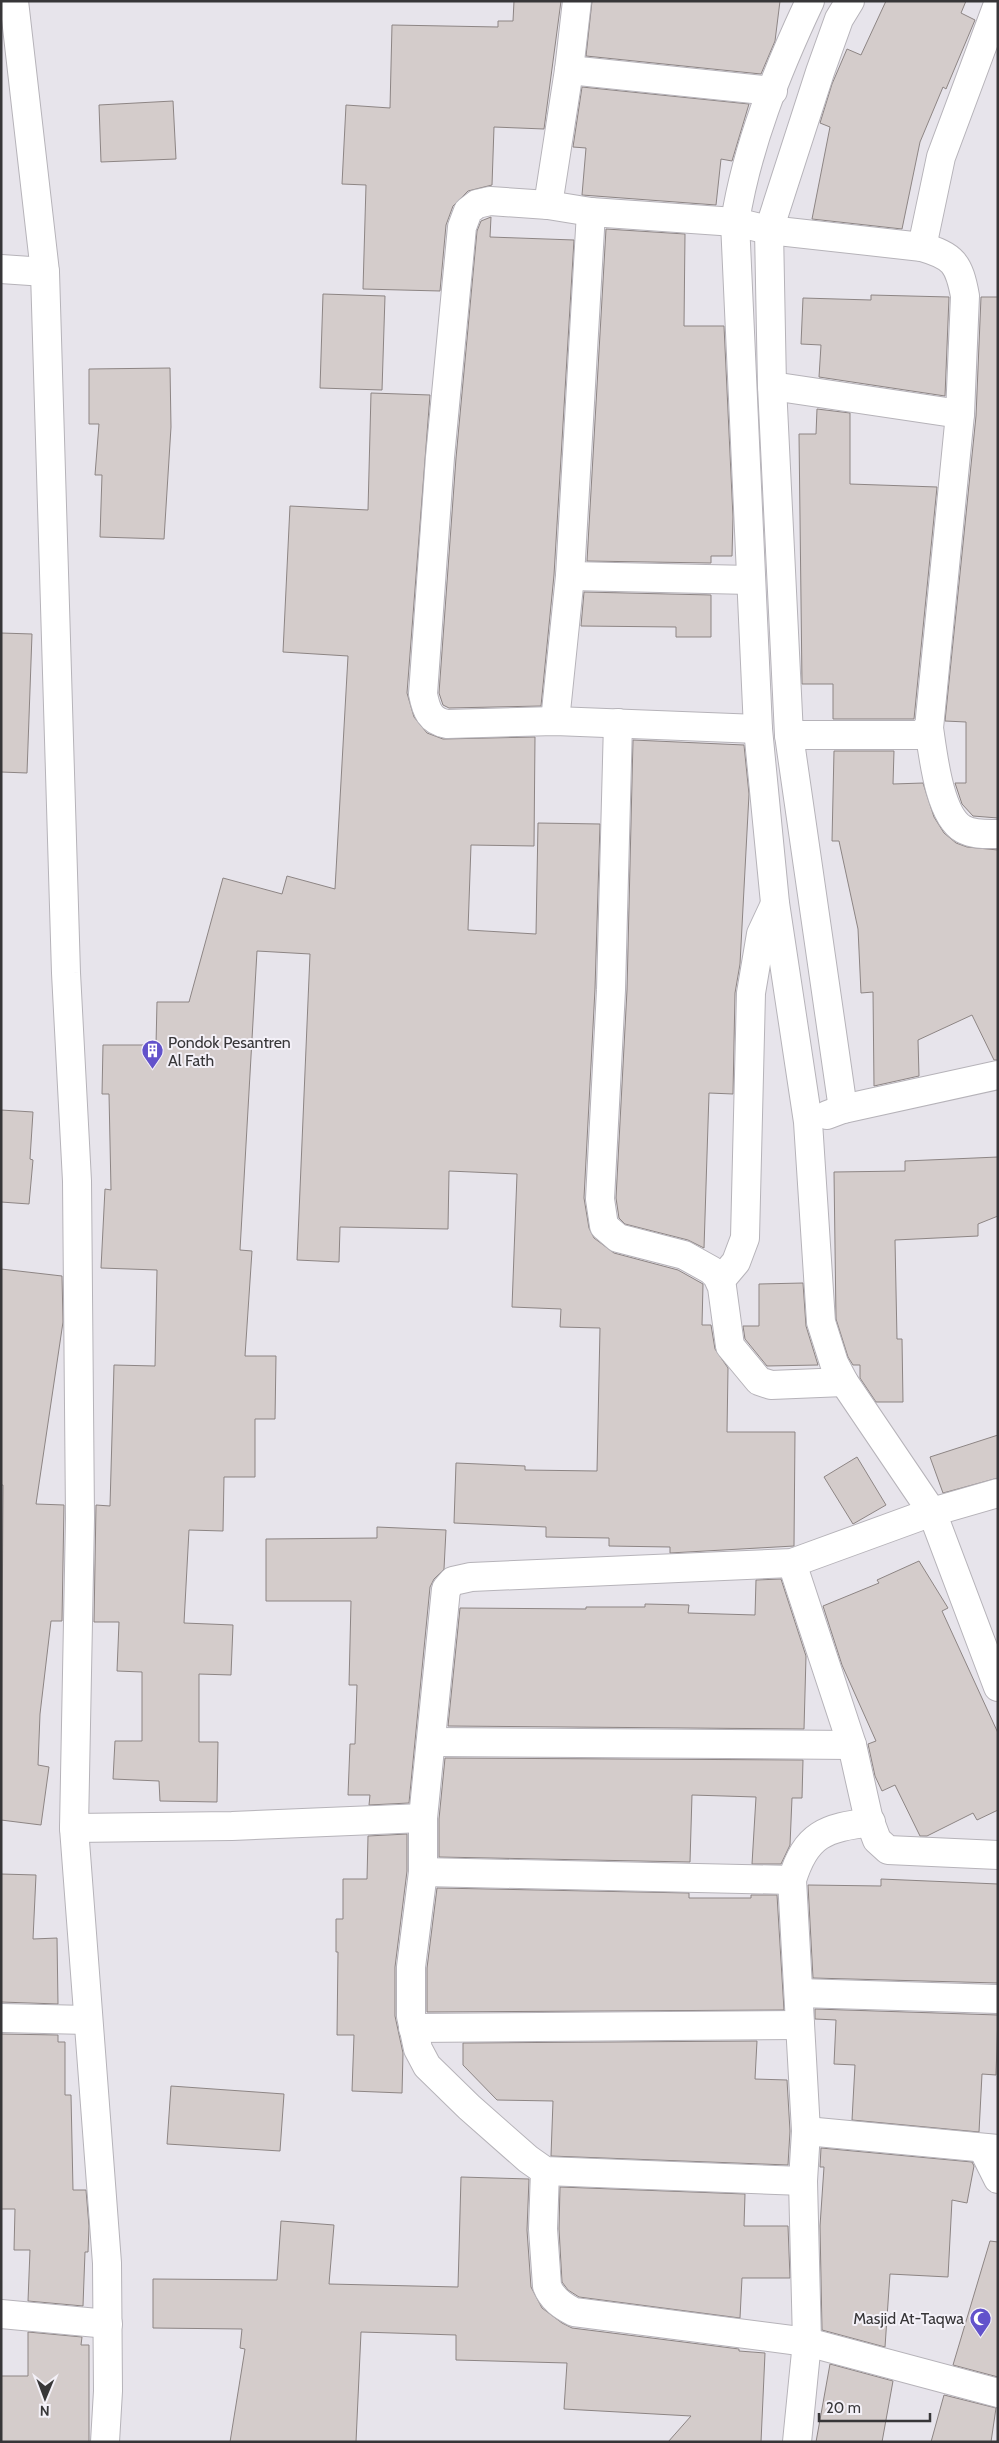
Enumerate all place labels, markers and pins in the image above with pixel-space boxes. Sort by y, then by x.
place label: Pondok Pesantren Al Fath [168,1033,291,1070]
building icon: Pondok Pesantren Al Fath [140,1039,164,1070]
mosque icon: Masjid At-Taqwa [968,2306,992,2337]
place label: Masjid At-Taqwa [853,2309,964,2328]

